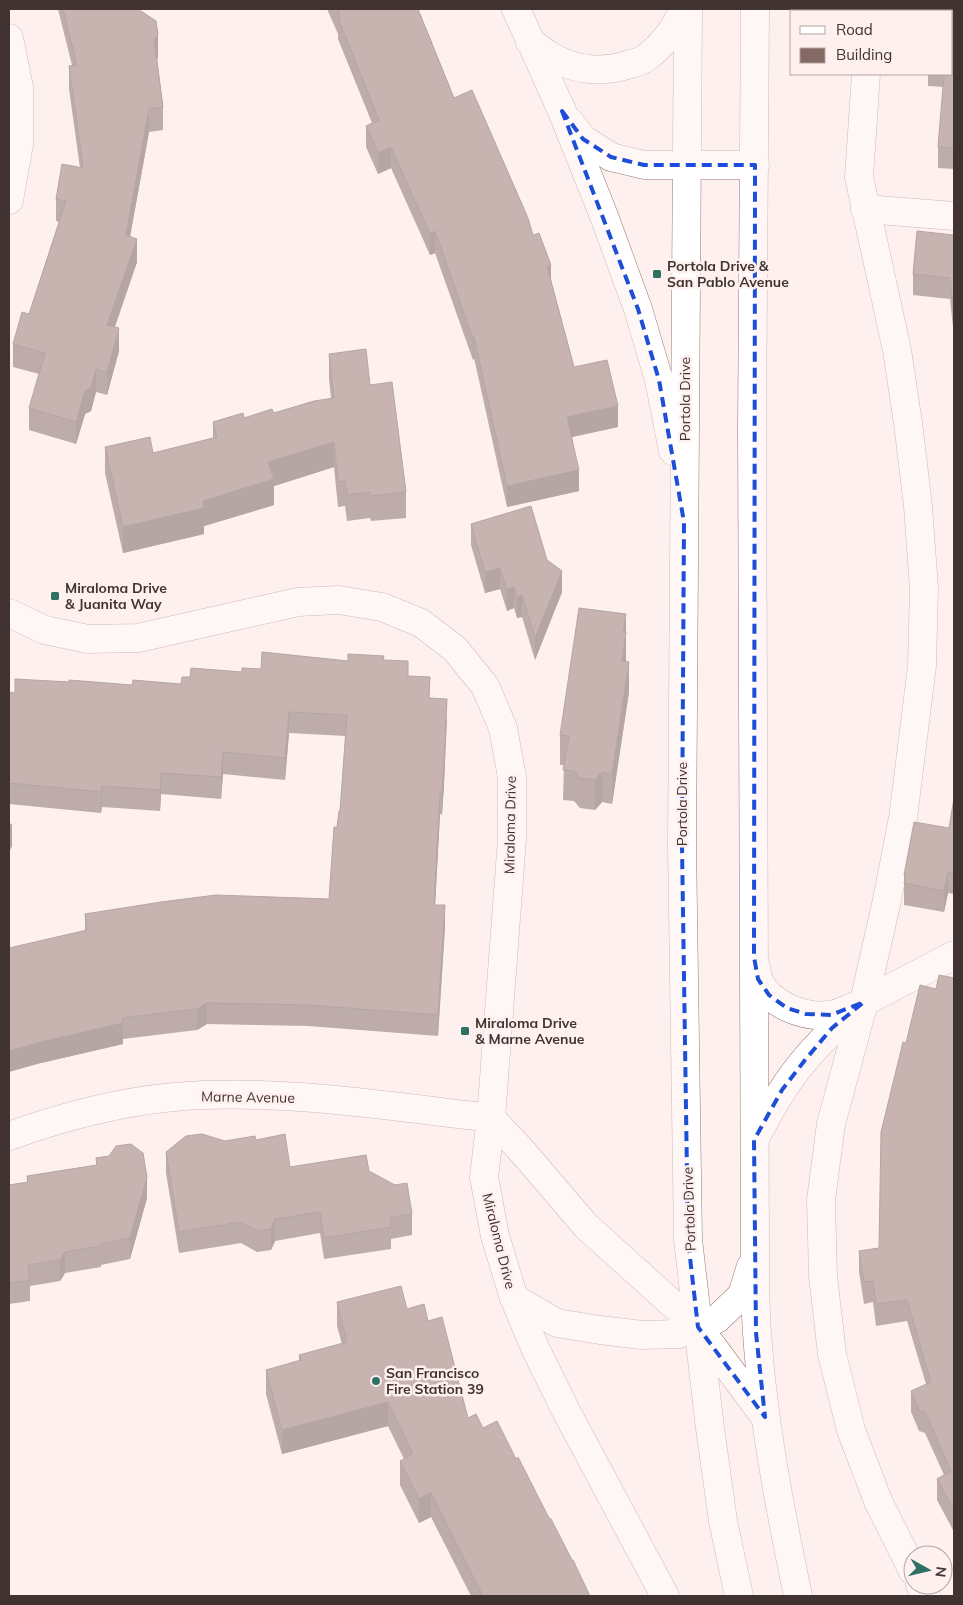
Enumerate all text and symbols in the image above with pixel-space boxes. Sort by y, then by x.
legend [790,10,953,75]
text: Road [836,20,873,39]
text: Building [836,45,892,64]
place label: Portola Drive & San Pablo Avenue [667,257,789,291]
marker: Portola Drive & San Pablo Avenue [651,268,663,280]
street label: Portola Drive [676,357,694,441]
place label: Miraloma Drive & Juanita Way [65,579,167,613]
marker: Miraloma Drive & Juanita Way [49,590,61,602]
street label: Portola Drive [673,762,691,846]
street label: Miraloma Drive [500,776,520,874]
place label: Miraloma Drive & Marne Avenue [475,1014,585,1048]
marker: Miraloma Drive & Marne Avenue [459,1025,471,1037]
street label: Marne Avenue [201,1087,295,1107]
street label: Portola Drive [679,1167,699,1251]
street label: Miraloma Drive [478,1191,520,1291]
place label: San Francisco Fire Station 39 [386,1364,484,1398]
marker: San Francisco Fire Station 39 [370,1375,382,1387]
north arrow [903,1545,953,1595]
text: N [931,1565,951,1578]

